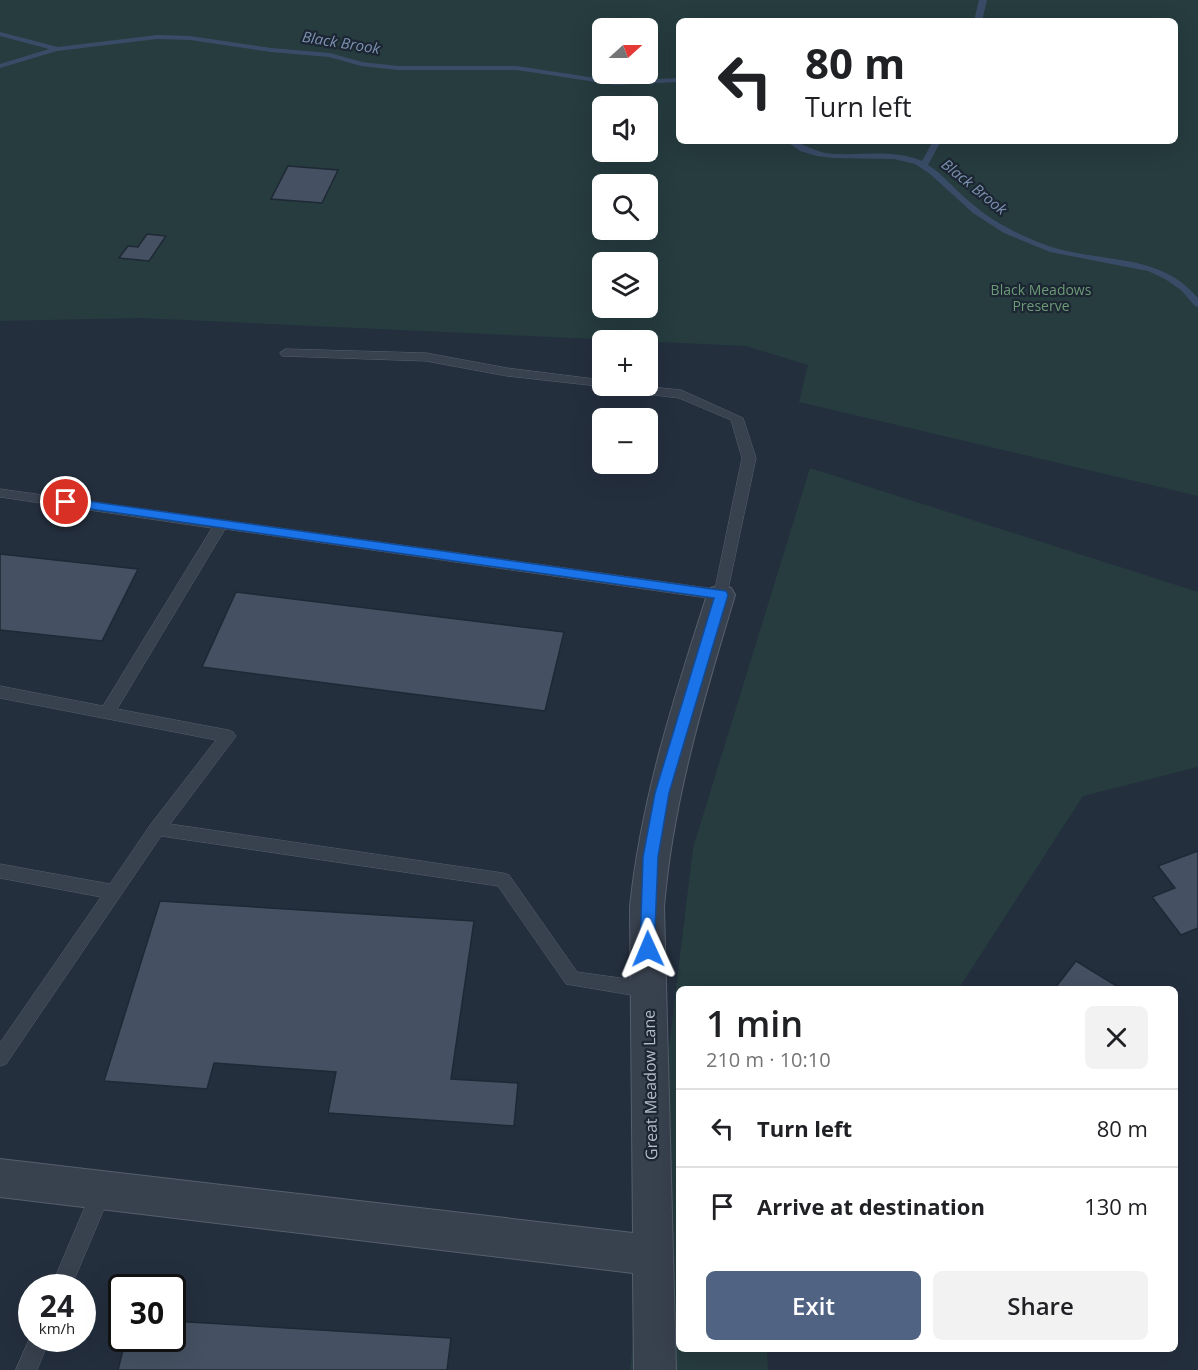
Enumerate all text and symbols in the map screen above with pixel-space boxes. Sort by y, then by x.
north arrow [592,18,658,84]
map controls [592,18,658,474]
water label: Black Brook [301,26,382,58]
text: 80 m [805,34,905,91]
icon: left [706,42,784,120]
text: Turn left [805,88,912,125]
button: sound [592,96,658,162]
water label: Black Brook [938,154,1012,219]
button: search [592,174,658,240]
button: layers [592,252,658,318]
park label: Black Meadows Preserve [991,280,1092,315]
button: + [592,330,658,396]
button: − [592,408,658,474]
pin [40,476,91,527]
icon: arrive [49,485,82,518]
position arrow [616,917,680,981]
text: 1 min [706,999,803,1048]
button: close [1085,1006,1148,1069]
street label: Great Meadow Lane [638,1010,662,1160]
text: 210 m · 10:10 [706,1046,831,1073]
icon: left [706,1112,739,1145]
text: Turn left [757,1113,852,1143]
text: 80 m [1097,1113,1148,1143]
icon: arrive [706,1190,739,1223]
text: Arrive at destination [757,1191,985,1221]
text: 130 m [1084,1191,1148,1221]
button: Exit [706,1271,921,1340]
button: Share [933,1271,1148,1340]
speed limit sign: 30 [108,1274,186,1352]
text: 24 [40,1285,74,1326]
text: km/h [39,1318,75,1338]

